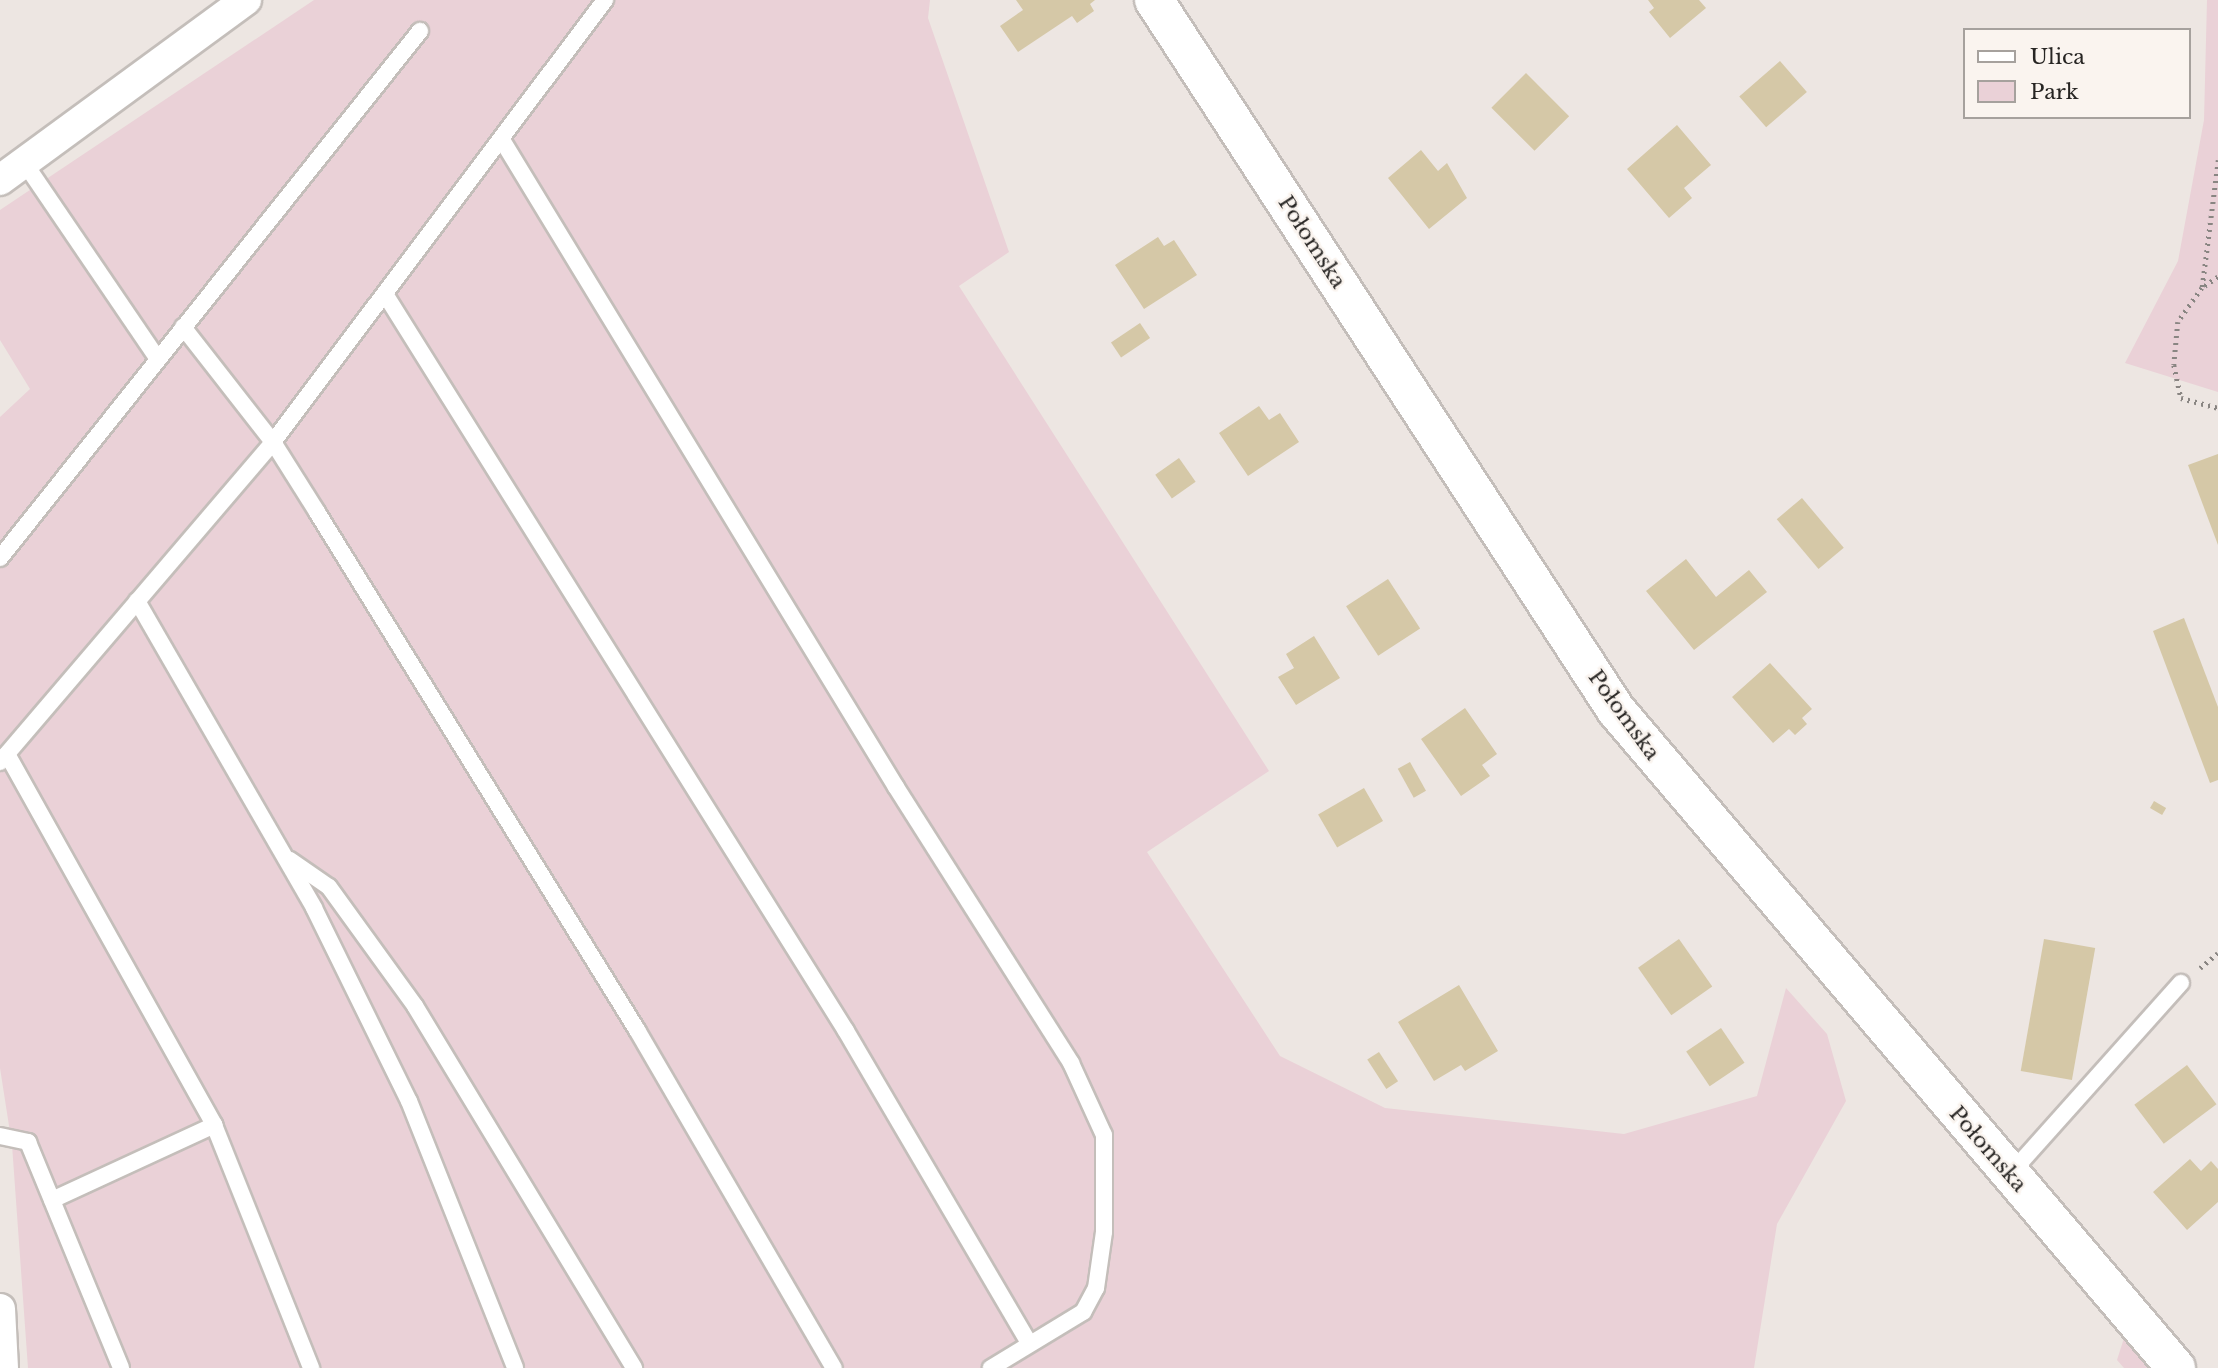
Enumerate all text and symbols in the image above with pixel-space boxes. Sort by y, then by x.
legend [1962,28,2190,119]
text: Ulica [2030,44,2085,70]
text: Park [2030,79,2079,105]
street label: Połomska [1273,191,1351,293]
street label: Połomska [1583,665,1665,765]
street label: Połomska [1944,1101,2032,1197]

